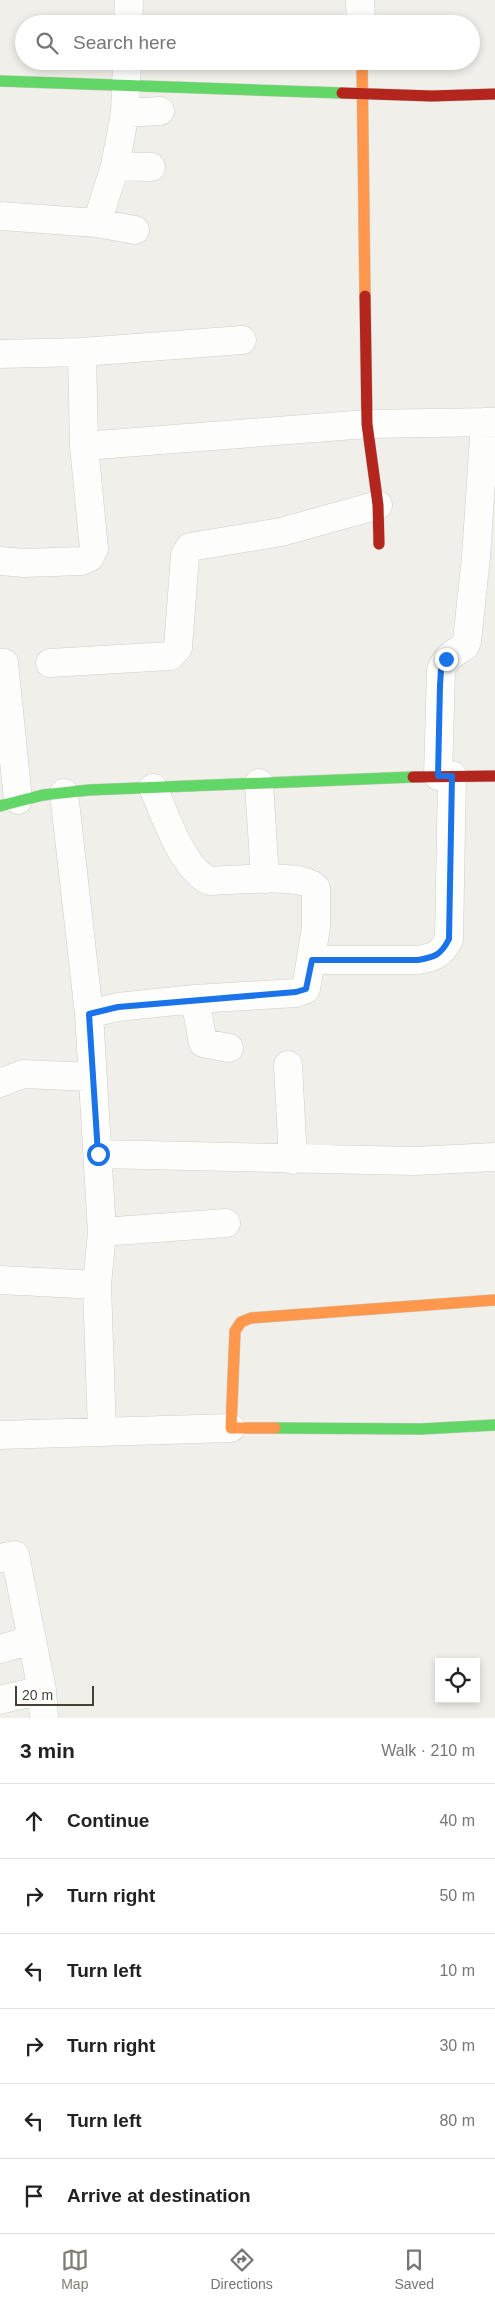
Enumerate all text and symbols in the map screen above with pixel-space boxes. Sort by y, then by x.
search box [15,15,480,70]
icon: search [33,29,61,57]
text: Search here [73,32,177,53]
route end [435,648,458,671]
route start [87,1143,110,1166]
map controls [435,1658,480,1703]
button: locate [435,1658,480,1703]
scale bar [15,1683,94,1706]
text: 20 m [22,1687,53,1703]
text: 3 min [20,1739,75,1762]
text: Walk · 210 m [381,1742,475,1759]
icon: ahead [20,1807,48,1835]
text: Continue [67,1810,149,1831]
text: 40 m [439,1812,475,1829]
icon: right [20,1882,48,1910]
text: Turn right [67,1885,155,1906]
text: 50 m [439,1887,475,1904]
icon: left [20,1957,48,1985]
text: Turn left [67,1960,142,1981]
text: 10 m [439,1962,475,1979]
icon: right [20,2032,48,2060]
text: Turn right [67,2035,155,2056]
text: 30 m [439,2037,475,2054]
icon: left [20,2107,48,2135]
text: Turn left [67,2110,142,2131]
text: 80 m [439,2112,475,2129]
icon: arrive [20,2182,48,2210]
text: Arrive at destination [67,2185,251,2206]
tab: Map [61,2246,89,2292]
tab: Directions [211,2246,273,2292]
tab: Saved [394,2246,434,2292]

